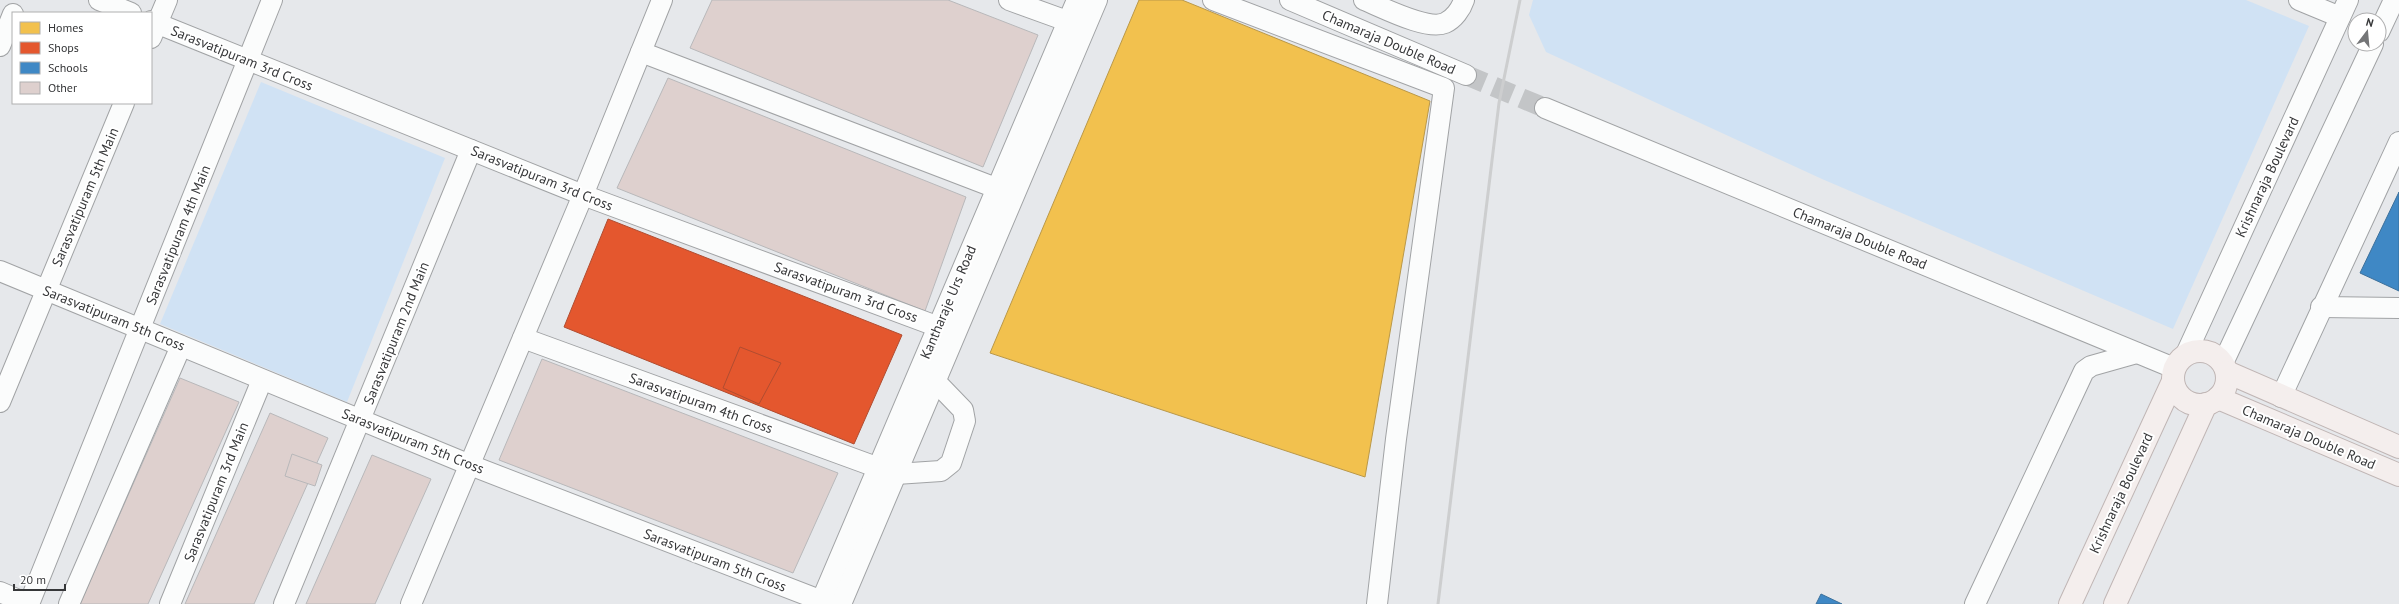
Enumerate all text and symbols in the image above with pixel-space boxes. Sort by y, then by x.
street label: Chamaraja Double Road [1319,6,1459,78]
legend [12,12,152,104]
north arrow [2347,12,2387,52]
text: N [2364,15,2375,30]
text: Homes [48,20,83,35]
street label: Sarasvatipuram 3rd Cross [168,21,316,95]
text: Shops [48,40,79,55]
text: Schools [48,60,88,75]
text: Other [48,80,77,95]
street label: Krishnaraja Boulevard [2231,114,2303,240]
street label: Sarasvatipuram 5th Main [48,125,122,269]
street label: Sarasvatipuram 3rd Cross [468,141,616,215]
street label: Sarasvatipuram 4th Main [142,162,214,308]
street label: Chamaraja Double Road [1790,203,1930,273]
street label: Kantharaje Urs Road [916,243,980,361]
street label: Sarasvatipuram 3rd Cross [772,258,920,326]
street label: Sarasvatipuram 2nd Main [359,259,433,407]
street label: Sarasvatipuram 5th Cross [40,281,188,355]
street label: Sarasvatipuram 4th Cross [627,369,775,437]
street label: Chamaraja Double Road [2239,401,2379,473]
street label: Sarasvatipuram 5th Cross [339,404,487,478]
street label: Sarasvatipuram 3rd Main [180,419,252,565]
street label: Krishnaraja Boulevard [2085,430,2157,556]
street label: Sarasvatipuram 5th Cross [641,524,789,596]
scale bar [14,566,65,592]
text: 20 m [20,572,46,587]

